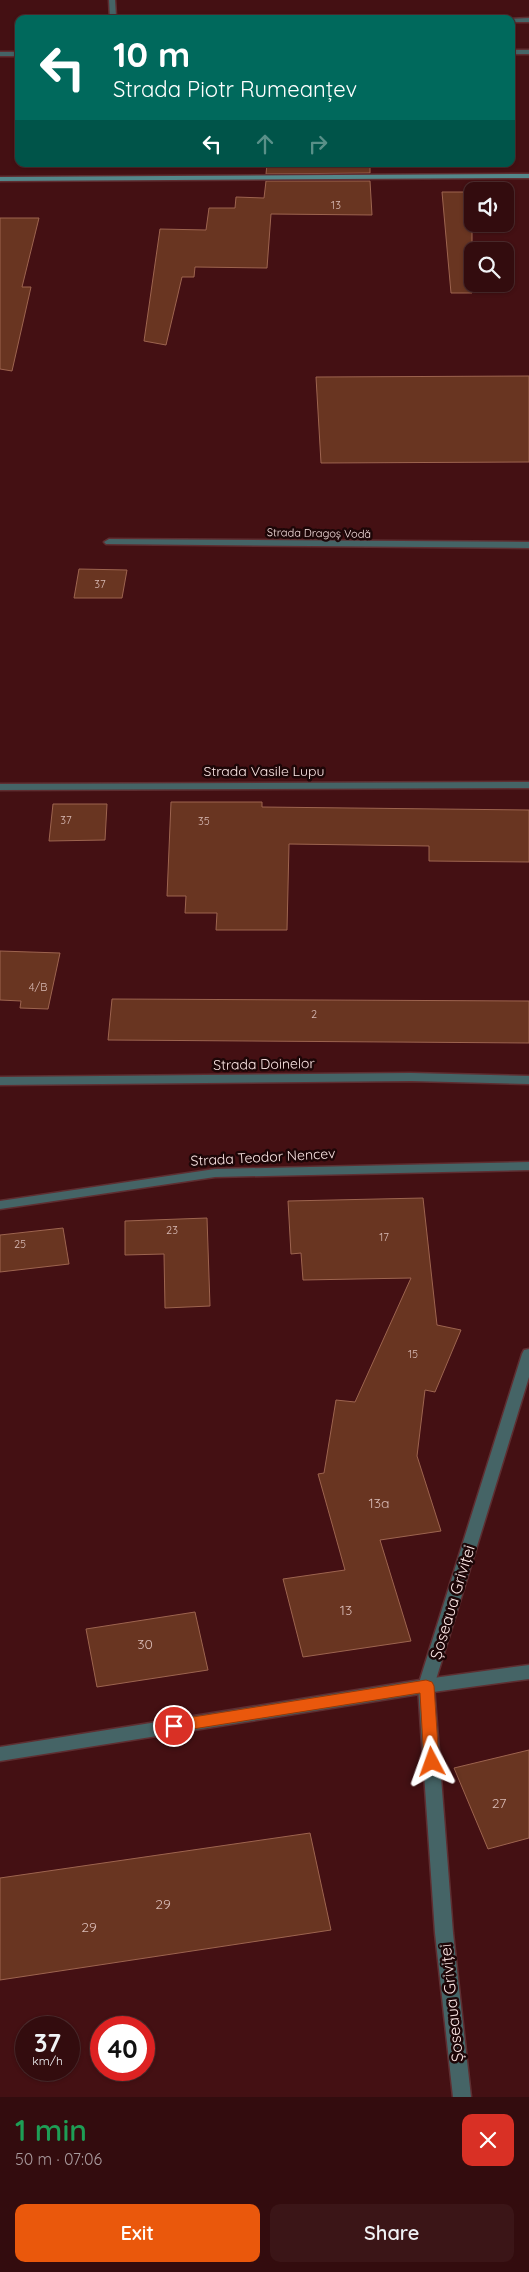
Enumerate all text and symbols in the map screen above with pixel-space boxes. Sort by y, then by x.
text: 10 m [113,32,190,76]
icon: left [30,35,95,100]
text: Strada Piotr Rumeanțev [113,75,357,103]
icon: left [198,130,226,158]
icon: ahead [251,130,279,158]
icon: right [304,130,332,158]
map controls [464,182,514,292]
button: sound [464,182,514,232]
house number: 13 [331,198,341,212]
button: search [464,242,514,292]
street label: Strada Dragoș Vodă [267,525,371,541]
house number: 37 [94,577,106,591]
street label: Strada Vasile Lupu [204,762,324,780]
house number: 37 [60,813,72,827]
house number: 35 [198,814,210,828]
house number: 4/B [29,980,47,994]
house number: 2 [311,1007,317,1021]
street label: Strada Doinelor [213,1054,316,1074]
street label: Strada Teodor Nencev [190,1144,336,1170]
house number: 23 [166,1223,178,1237]
house number: 17 [379,1230,389,1244]
house number: 25 [14,1237,26,1251]
house number: 15 [408,1347,418,1361]
house number: 13a [369,1494,390,1512]
street label: Șoseaua Griviţei [425,1542,479,1662]
house number: 13 [340,1601,352,1619]
house number: 30 [137,1635,153,1653]
pin [153,1705,195,1747]
icon: arrive [160,1712,188,1740]
position arrow [405,1735,457,1787]
house number: 27 [492,1794,506,1812]
house number: 29 [155,1895,171,1913]
house number: 29 [81,1918,97,1936]
street label: Șoseaua Griviţei [435,1943,467,2063]
speed limit sign: 40 [90,2016,155,2081]
text: 37 [34,2027,61,2058]
text: km/h [32,2053,63,2068]
text: 1 min [15,2111,87,2149]
button: close [462,2114,514,2166]
text: 50 m · 07:06 [15,2149,102,2169]
button: Exit [15,2204,260,2262]
button: Share [270,2204,514,2262]

